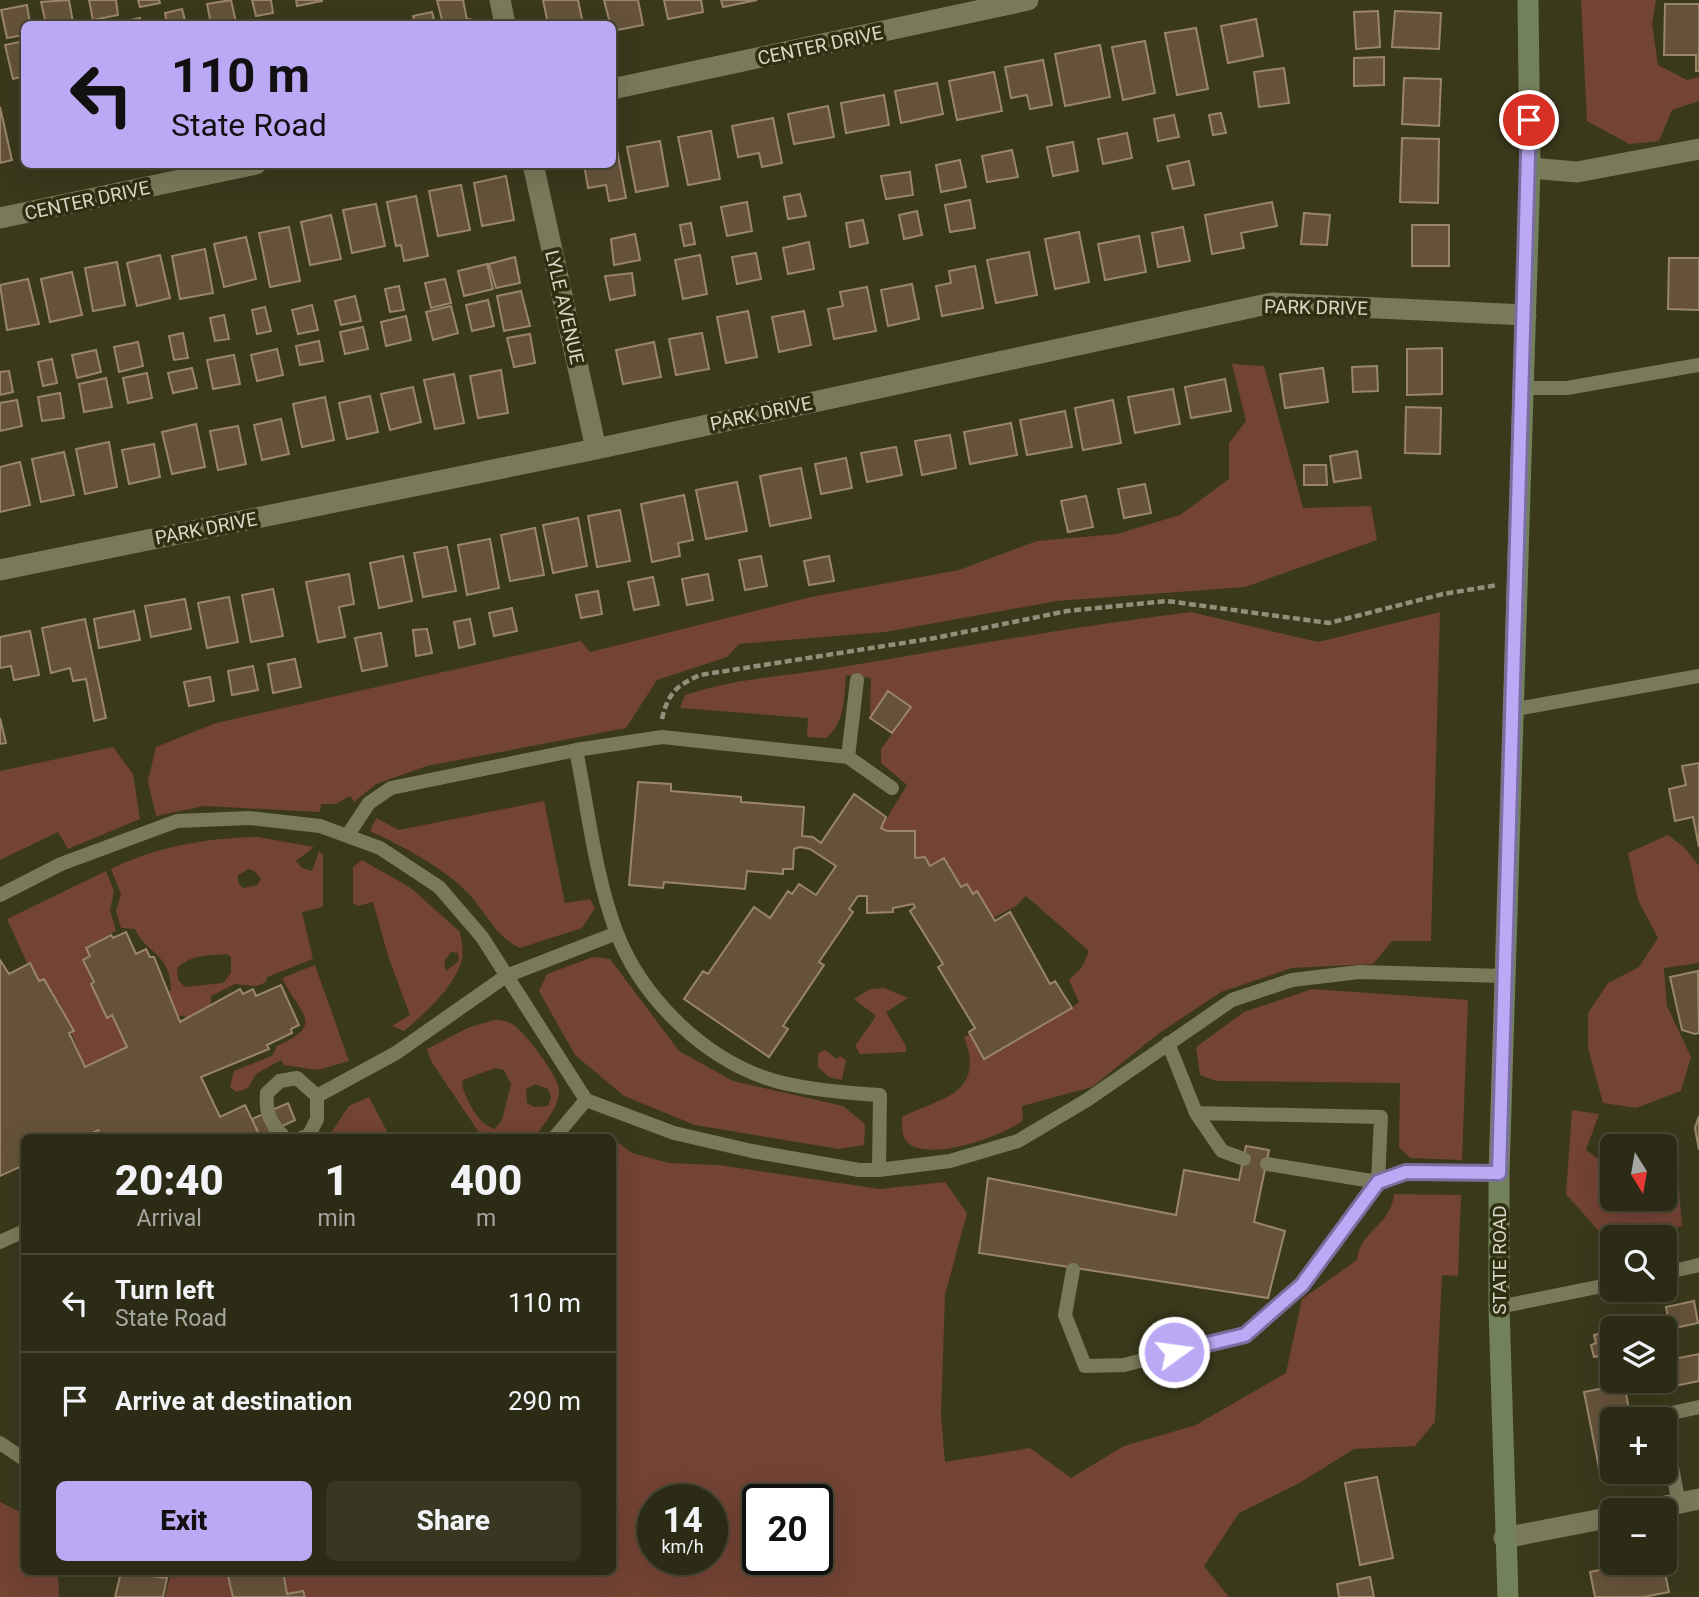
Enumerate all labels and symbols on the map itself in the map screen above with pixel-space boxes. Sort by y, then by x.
street label: CENTER DRIVE [755,21,885,70]
pin [1499,90,1559,150]
street label: CENTER DRIVE [22,176,152,225]
street label: LYLE AVENUE [540,248,589,367]
street label: PARK DRIVE [1264,295,1368,320]
street label: PARK DRIVE [708,391,814,436]
street label: PARK DRIVE [153,507,259,550]
north arrow [1600,1134,1676,1211]
street label: STATE ROAD [1488,1205,1511,1315]
position arrow [1137,1315,1211,1389]
speed limit sign: 20 [742,1484,833,1575]

